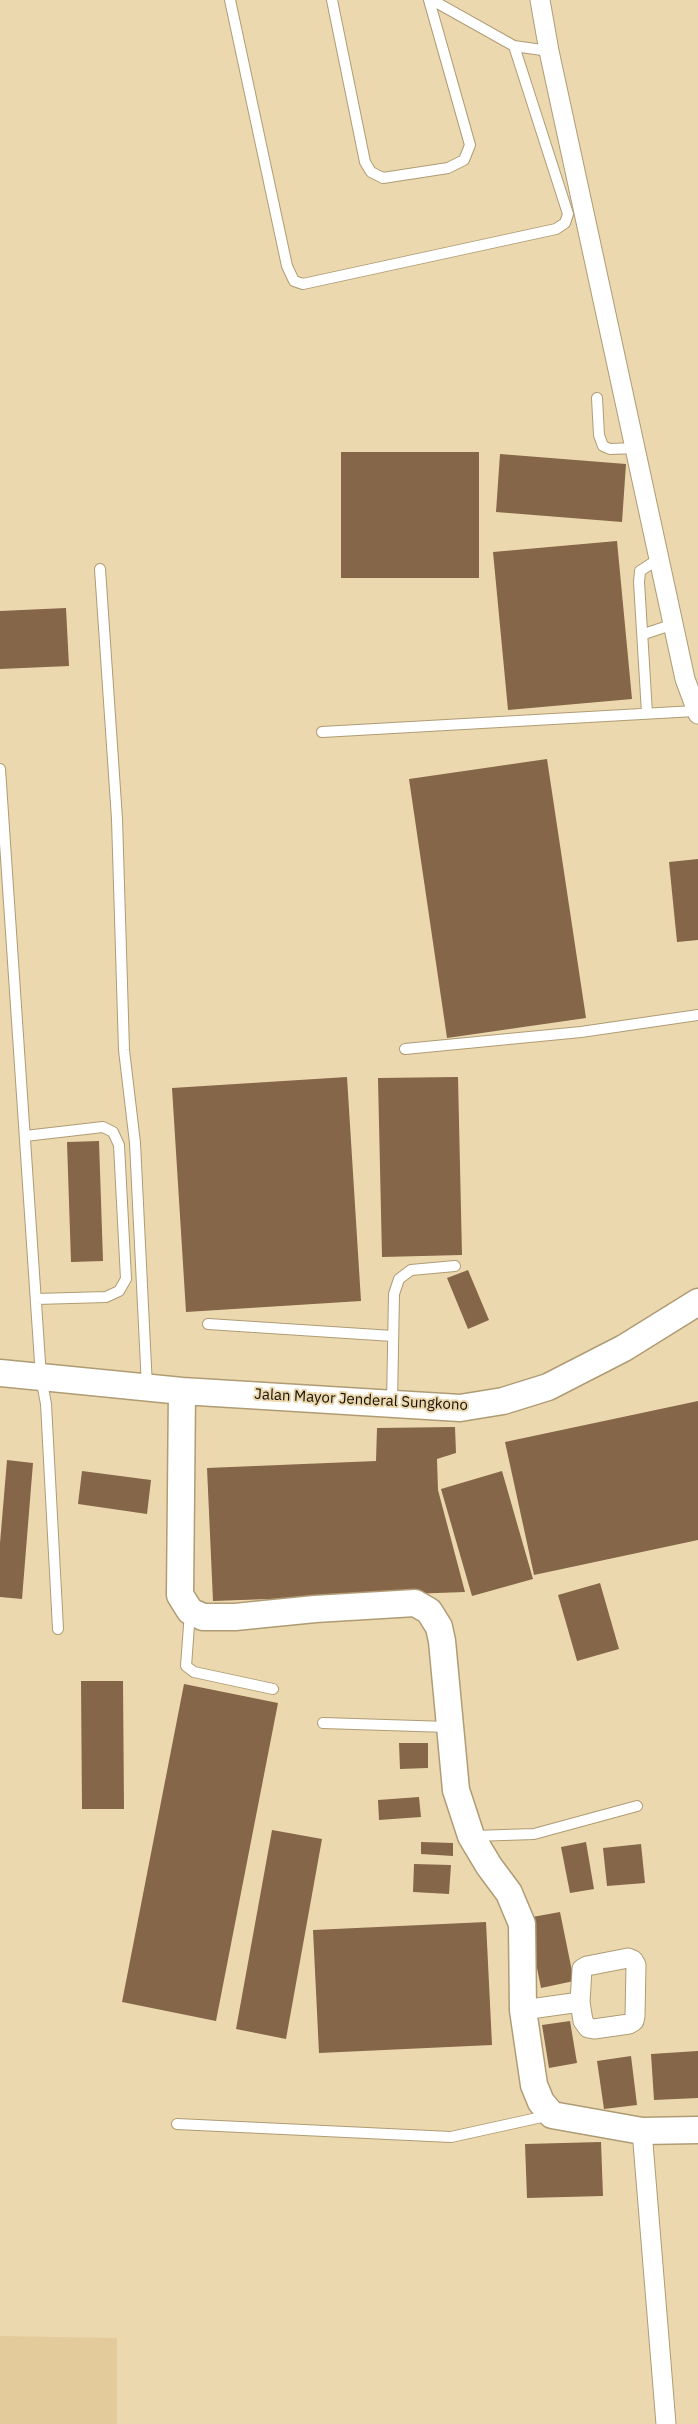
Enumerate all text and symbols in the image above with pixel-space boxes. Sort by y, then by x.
street label: Jalan Mayor Jenderal Sungkono [254,1385,468,1415]

